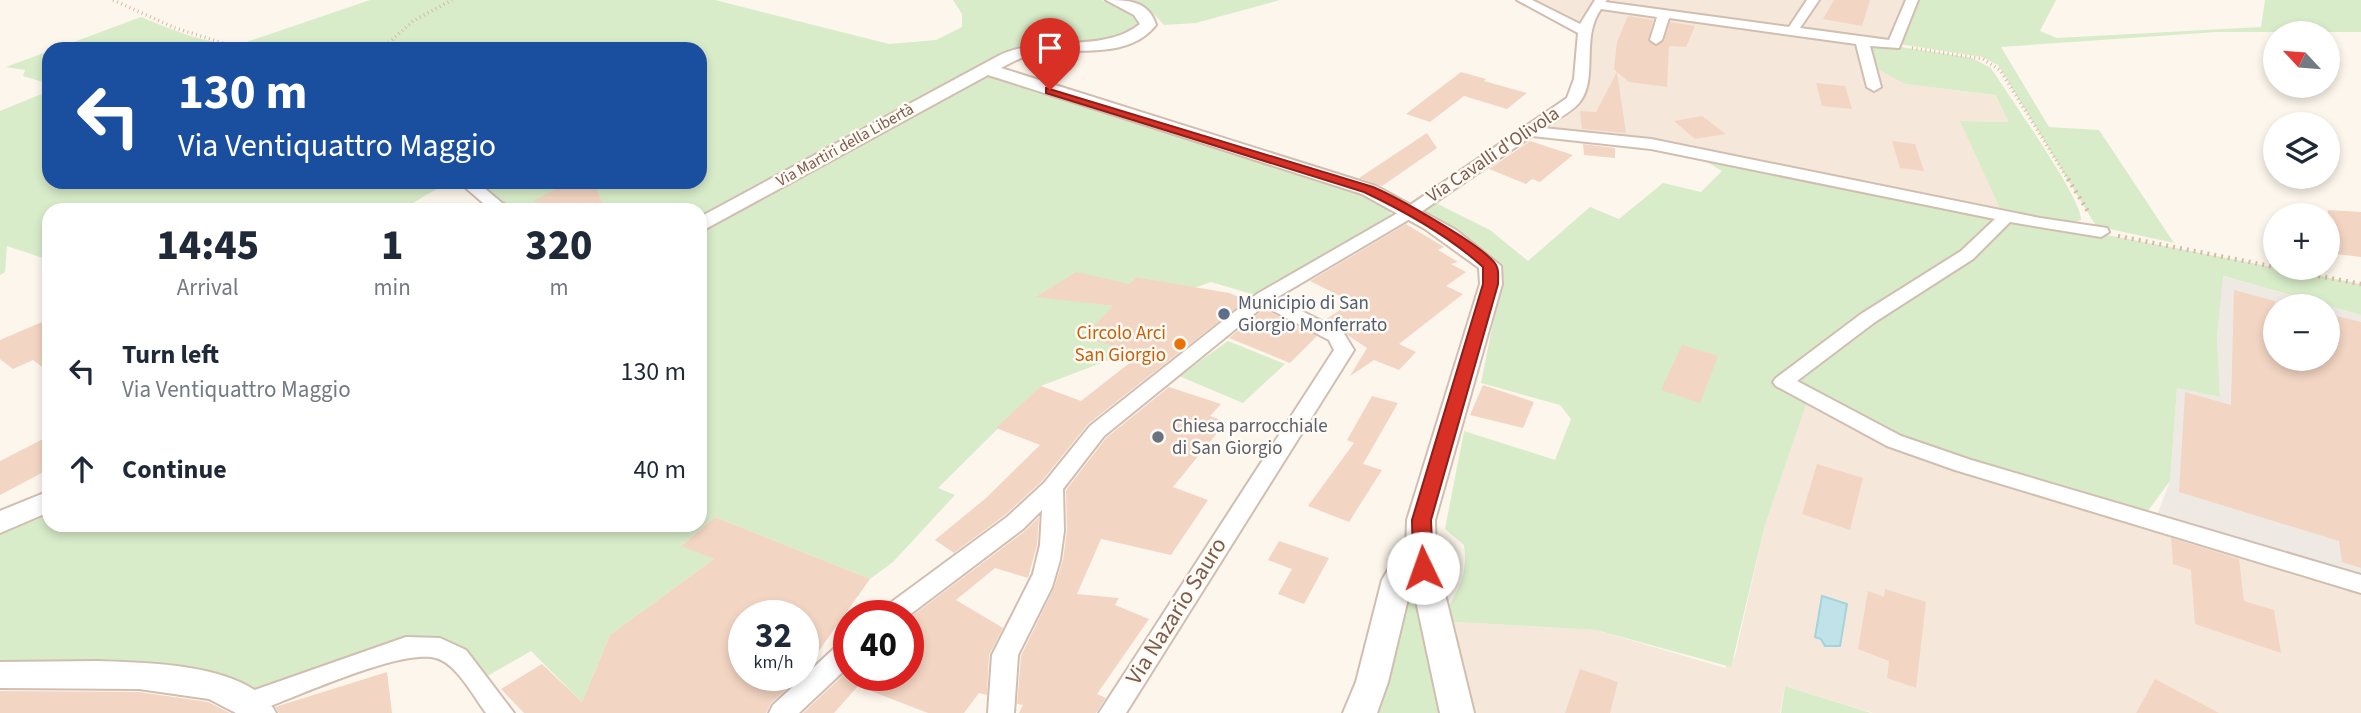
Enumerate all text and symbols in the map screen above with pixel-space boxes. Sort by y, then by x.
pin [1020,18,1080,90]
north arrow [2263,21,2340,98]
map controls [2263,21,2340,371]
icon: arrive [1031,29,1069,67]
text: 130 m [178,58,307,128]
icon: left [63,70,154,161]
street label: Via Martiri della Libertà [772,98,918,192]
street label: Via Cavalli d'Olivola [1421,100,1565,210]
button: layers [2263,112,2340,189]
text: Via Ventiquattro Maggio [178,123,496,169]
button: + [2263,203,2340,280]
text: 14:45 [156,216,259,276]
text: 1 [381,216,403,276]
text: 320 [525,216,593,276]
text: Arrival [177,271,239,304]
text: min [374,271,411,304]
text: m [549,271,568,304]
place label: Municipio di San Giorgio Monferrato [1238,290,1387,339]
button: − [2263,294,2340,371]
marker: Municipio di San Giorgio Monferrato [1216,306,1232,322]
place label: Circolo Arci San Giorgio [1074,320,1166,369]
text: Turn left [122,336,219,373]
marker: Circolo Arci San Giorgio [1172,336,1188,352]
icon: left [63,352,101,390]
text: 130 m [620,353,686,390]
text: Via Ventiquattro Maggio [122,373,351,406]
place label: Chiesa parrocchiale di San Giorgio [1172,413,1328,462]
marker: Chiesa parrocchiale di San Giorgio [1150,429,1166,445]
icon: ahead [63,450,101,488]
text: Continue [122,451,227,488]
text: 40 m [633,451,686,488]
street label: Via Nazario Sauro [1117,531,1235,691]
position arrow [1386,531,1460,605]
speed limit sign: 40 [833,600,924,691]
text: 32 [755,611,792,661]
text: km/h [754,650,793,675]

